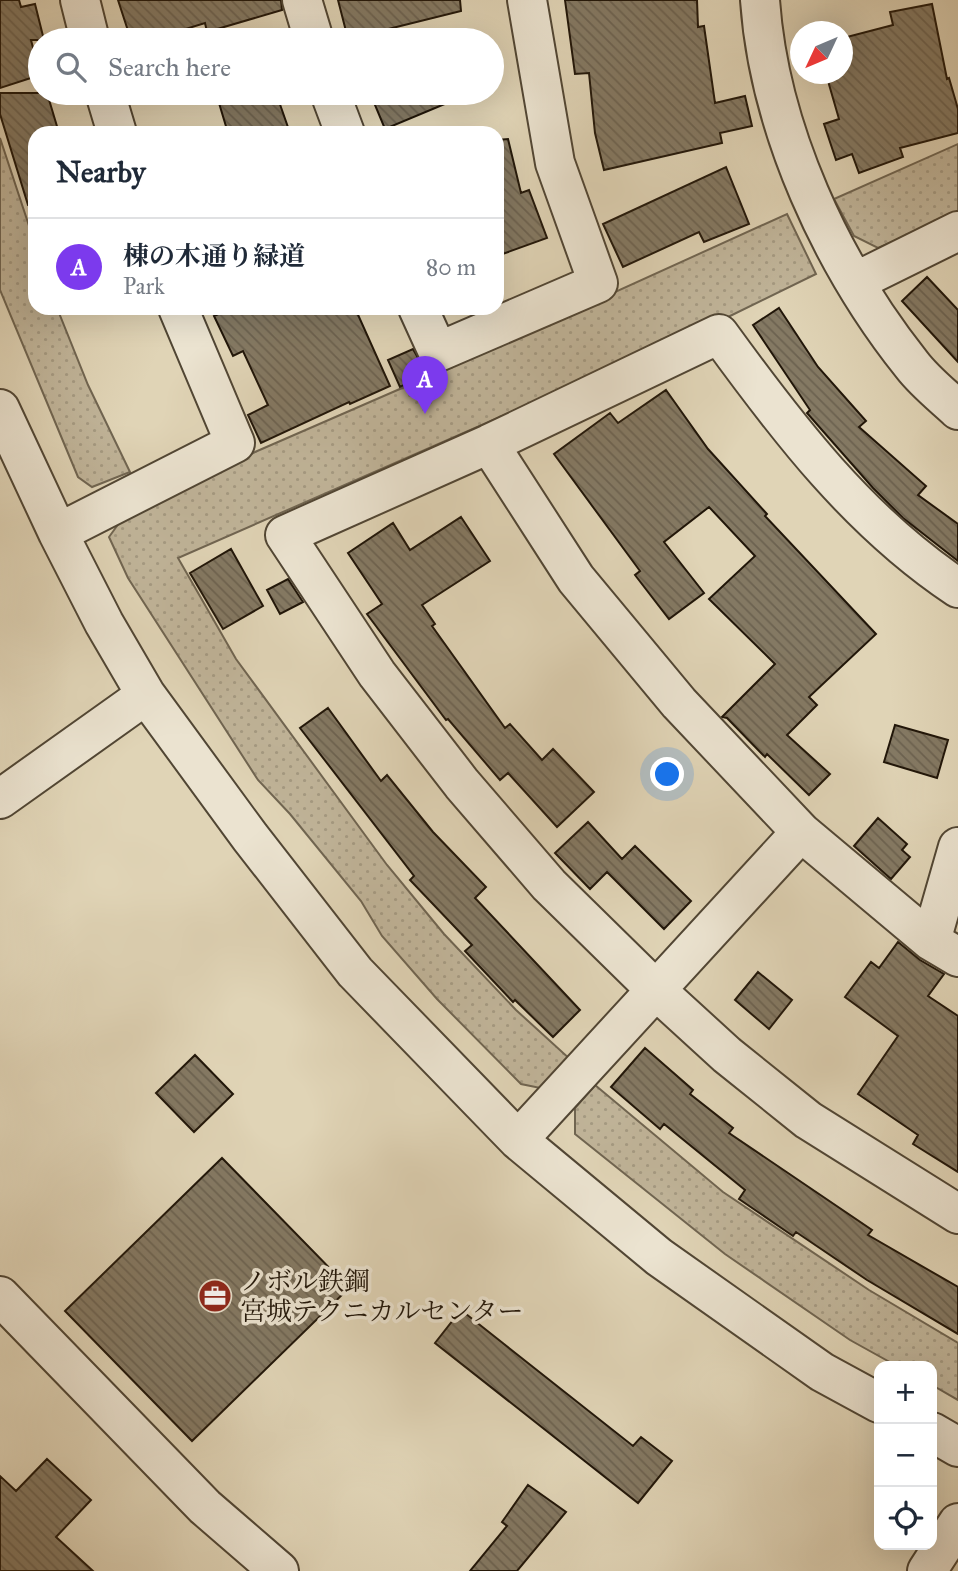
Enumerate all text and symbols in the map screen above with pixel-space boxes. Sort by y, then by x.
north arrow [790,21,853,84]
search box [28,28,504,105]
icon: search [52,48,90,86]
text: Search here [108,51,231,83]
text: Nearby [56,154,146,190]
text: 棟の木通り緑道 [123,240,305,272]
text: A [71,253,87,281]
text: 80 m [426,253,476,281]
text: Park [123,272,165,300]
pin: A [402,356,448,414]
your location [650,757,684,791]
place label: ノボル鉄鋼 宮城テクニカルセンター [240,1265,523,1327]
office icon: ノボル鉄鋼 宮城テクニカルセンター [196,1277,234,1315]
map controls [874,1361,937,1550]
button: + [874,1361,937,1424]
button: − [874,1424,937,1487]
button: locate [874,1487,937,1550]

